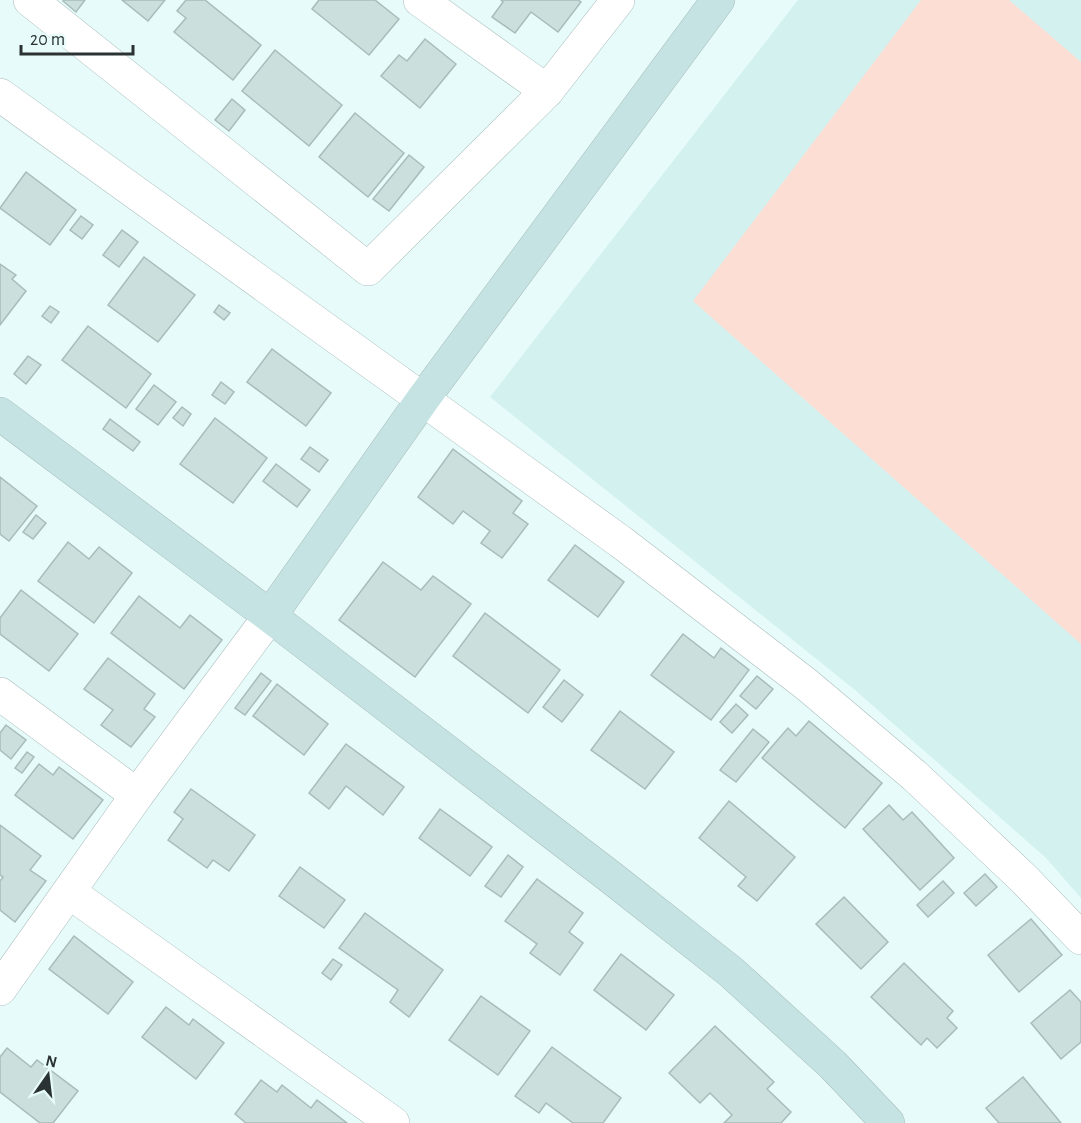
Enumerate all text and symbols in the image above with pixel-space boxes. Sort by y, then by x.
scale bar [21,18,134,56]
text: 20 m [30,31,65,49]
north arrow [18,1045,78,1105]
text: N [44,1052,59,1071]

